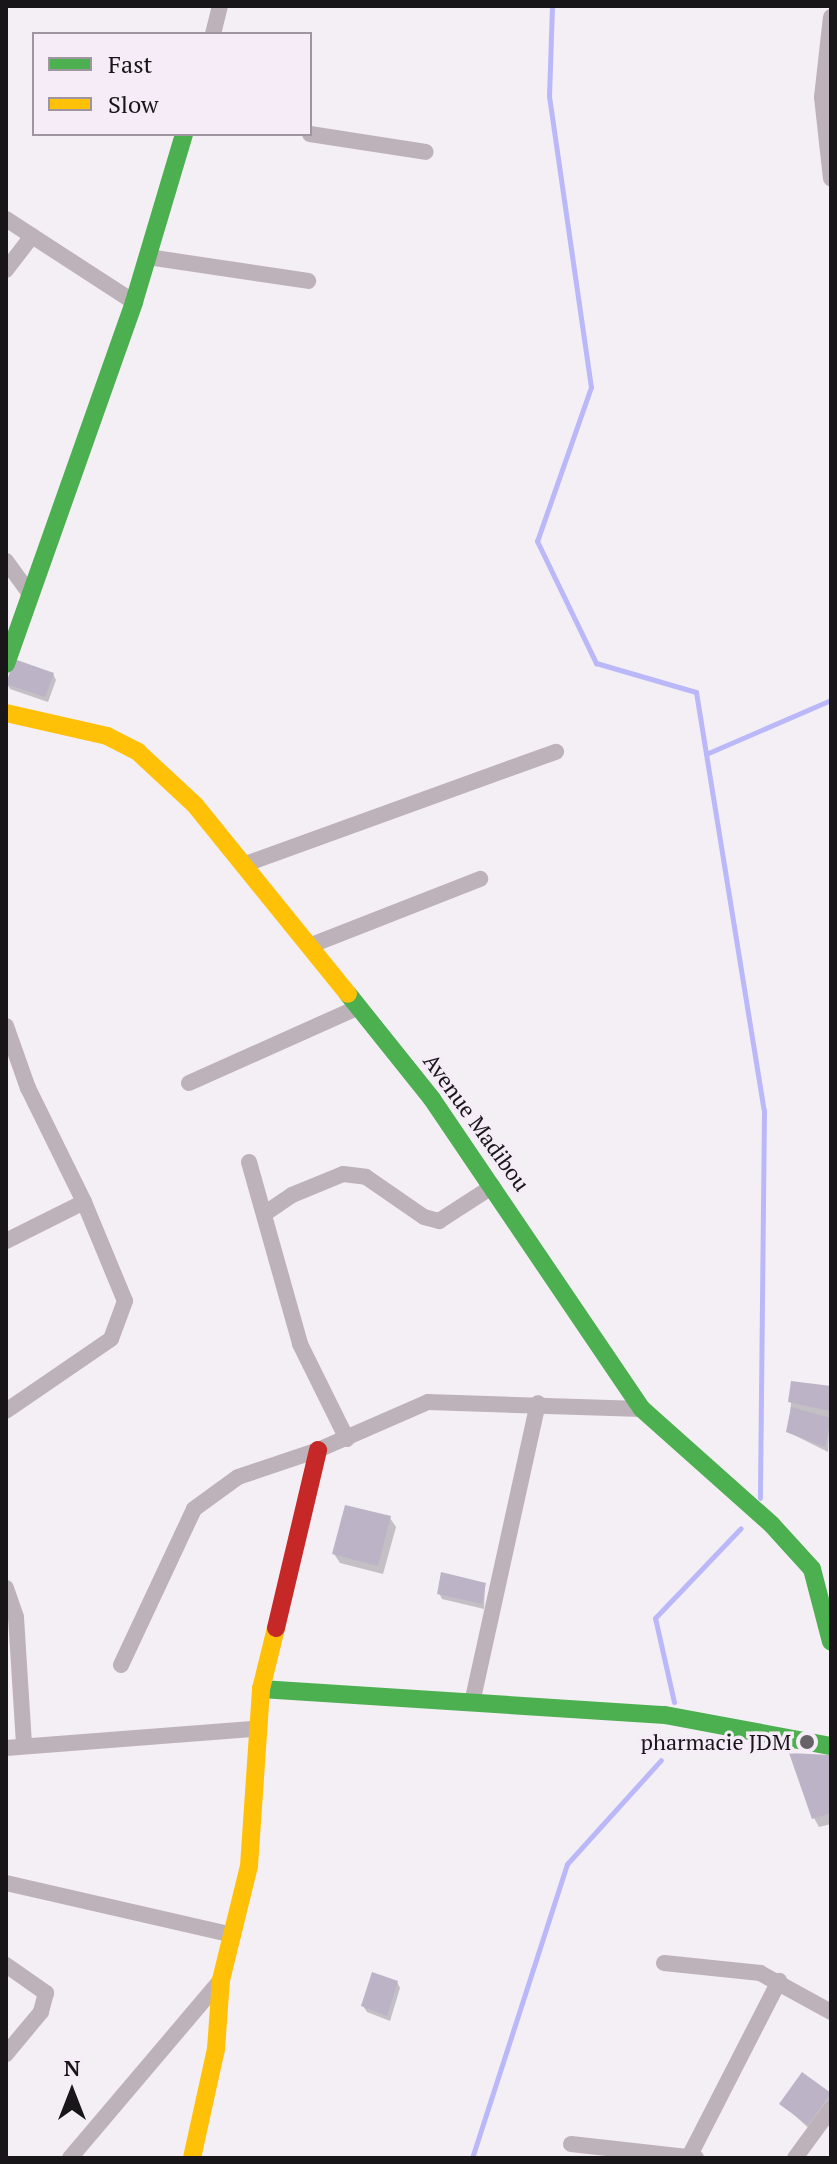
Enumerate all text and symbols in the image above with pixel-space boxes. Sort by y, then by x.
legend [32,32,312,136]
text: Fast [108,48,152,80]
text: Slow [108,88,159,120]
street label: Avenue Madibou [418,1048,536,1196]
place label: pharmacie JDM [641,1729,791,1755]
marker: pharmacie JDM [798,1733,816,1751]
north arrow [32,2052,112,2132]
text: N [64,2053,80,2082]

